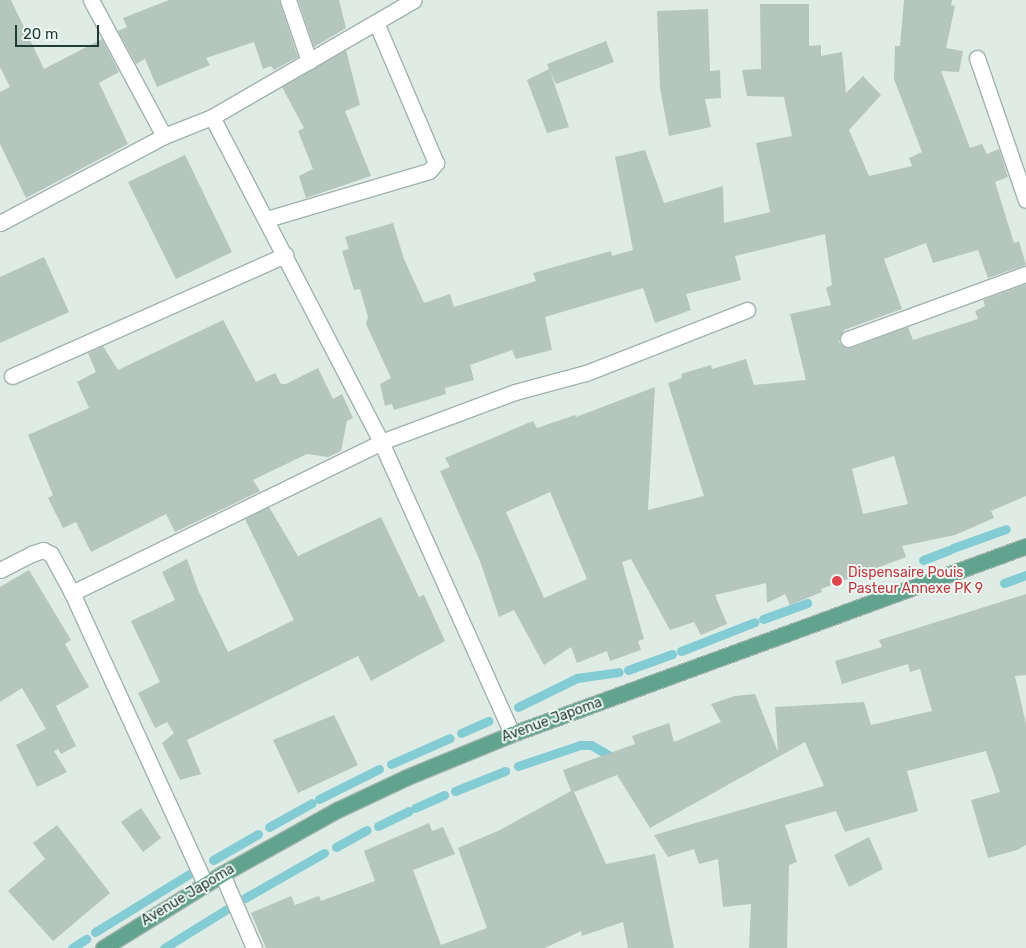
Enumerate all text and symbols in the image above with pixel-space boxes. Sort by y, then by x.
scale bar [18,15,101,47]
text: 20 m [23,25,58,43]
place label: Dispensaire Pouis Pasteur Annexe PK 9 [848,565,984,598]
marker: Dispensaire Pouis Pasteur Annexe PK 9 [830,574,844,588]
street label: Avenue Japoma [500,694,604,746]
street label: Avenue Japoma [138,861,238,929]

